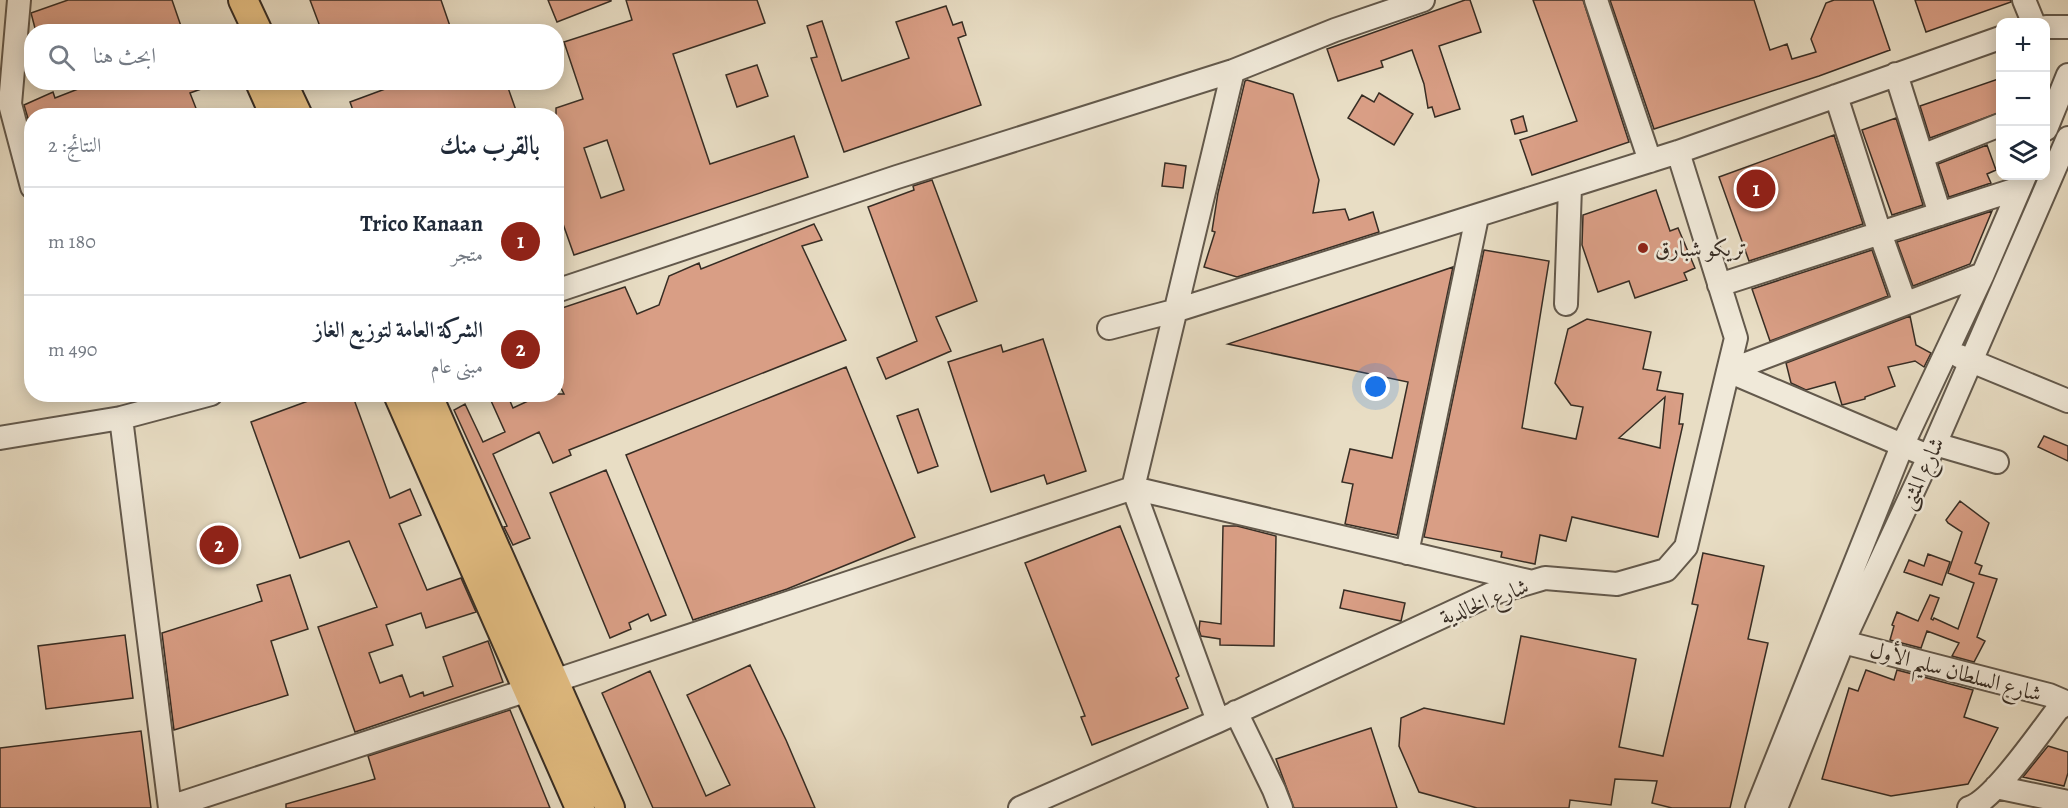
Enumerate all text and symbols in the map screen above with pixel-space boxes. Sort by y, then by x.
map controls [1996,18,2050,180]
button: + [1996,18,2050,72]
search box [24,24,564,90]
icon: search [45,41,78,74]
text: ابحث هنا [93,41,156,71]
button: − [1996,72,2050,126]
button: layers [1996,126,2050,180]
text: بالقرب منك [439,128,540,163]
text: النتائج: 2 [48,132,101,159]
pin: 1 [1736,166,1776,212]
text: Trico Kanaan [360,209,483,239]
text: 180 m [48,228,96,255]
text: 1 [517,228,524,255]
place label: تريكو شبارق [1655,234,1747,264]
text: متجر [451,241,483,268]
marker: تريكو شبارق [1636,241,1650,255]
text: الشركة العامة لتوزيع الغاز [314,315,483,345]
text: 490 m [48,336,97,363]
text: 2 [516,336,525,363]
text: مبنى عام [430,353,483,380]
your location [1361,372,1390,401]
street label: شارع المثنى [1892,432,1954,516]
pin: 2 [200,522,238,568]
street label: شارع الخالدية [1436,571,1534,635]
street label: شارع السلطان سليم الأول [1865,634,2045,715]

